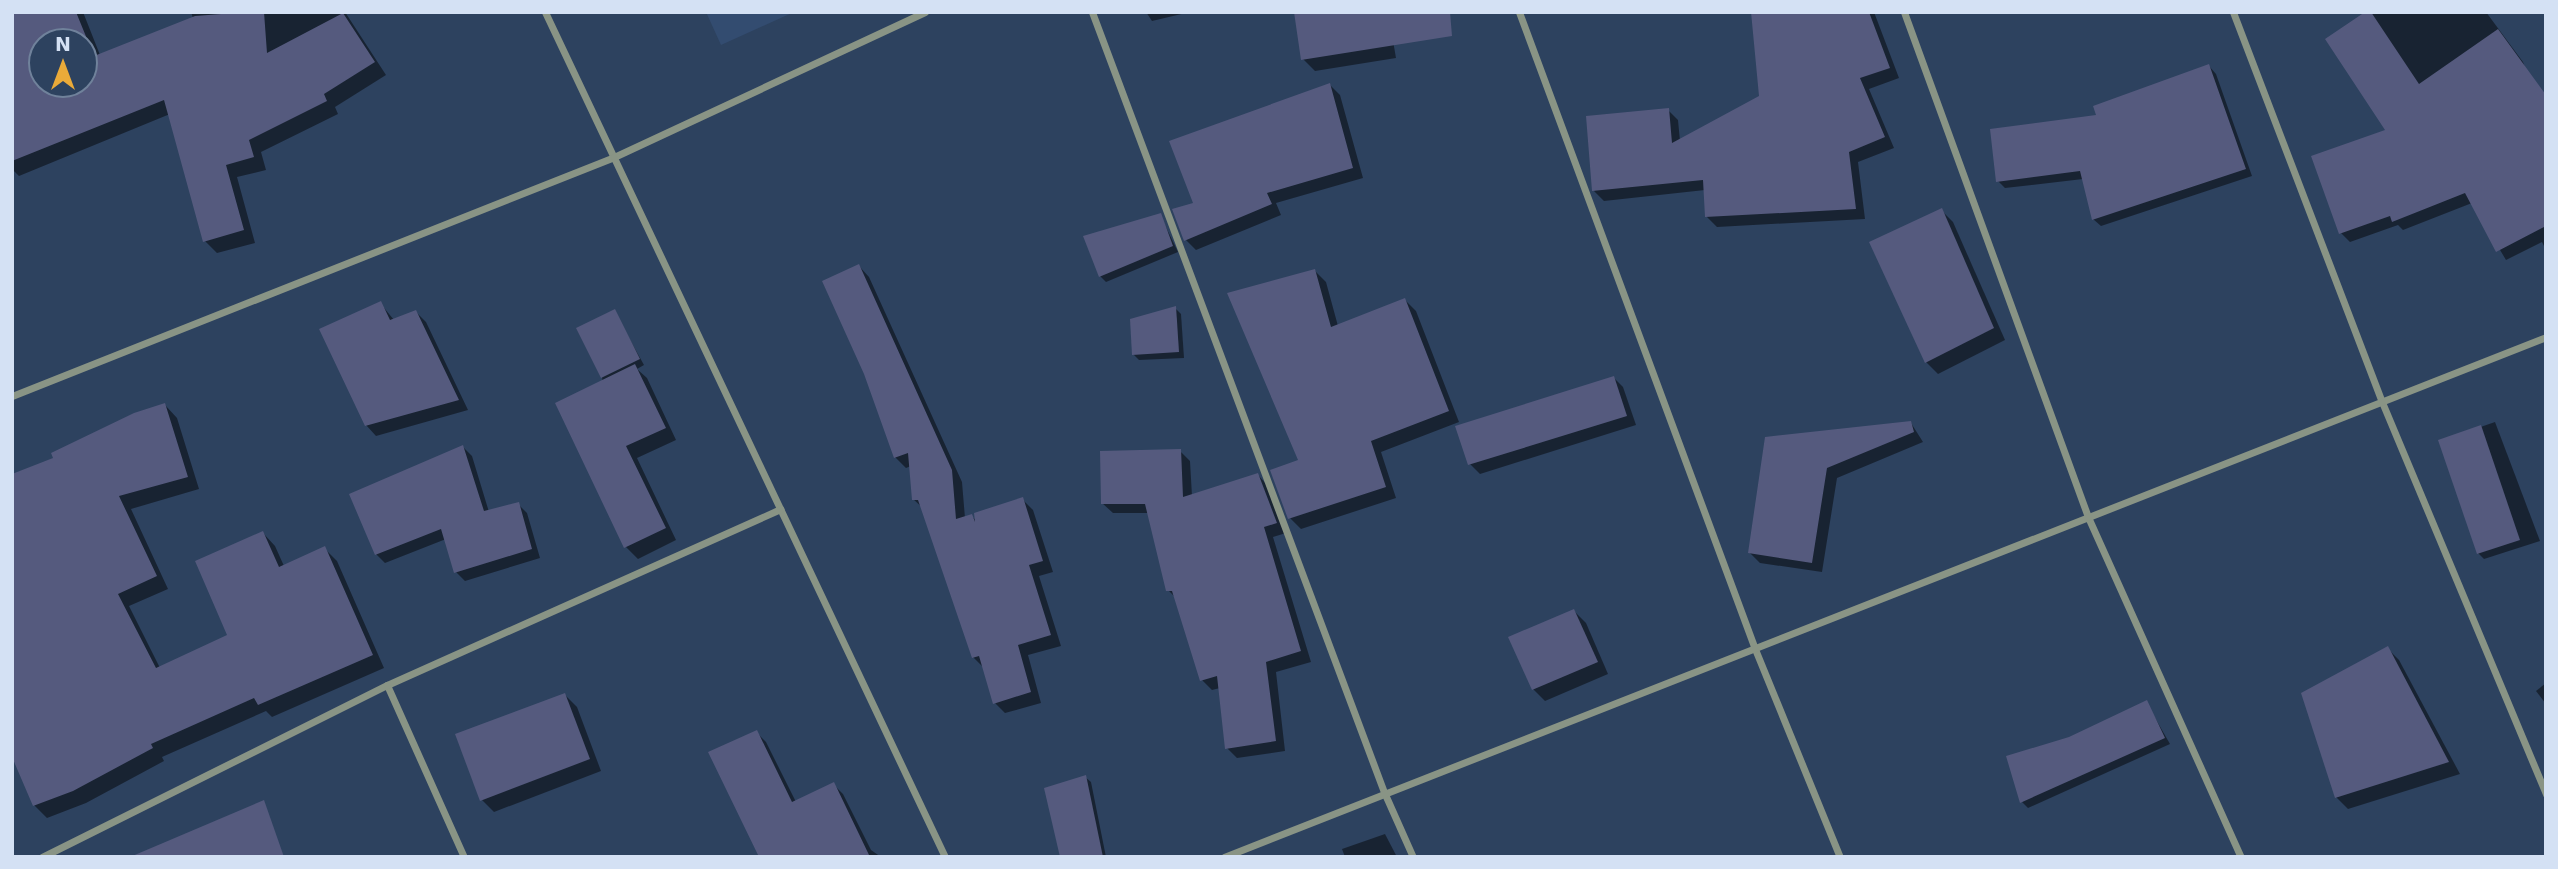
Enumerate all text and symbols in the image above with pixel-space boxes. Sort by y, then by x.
north arrow [28,28,98,98]
text: N [55,33,71,55]

